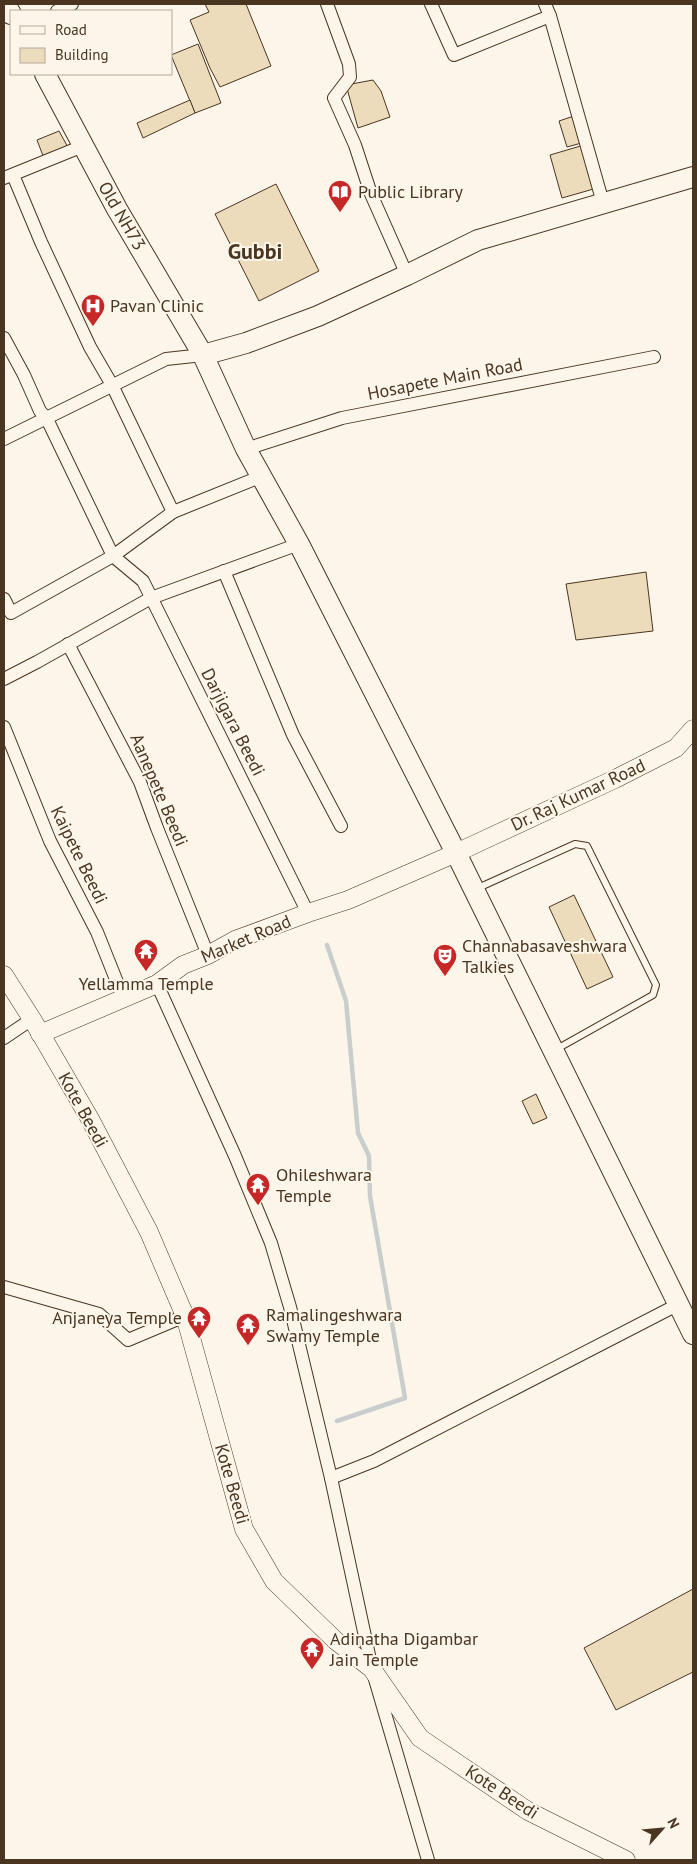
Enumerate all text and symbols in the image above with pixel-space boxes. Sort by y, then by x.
legend [10,10,172,75]
text: Road [55,20,87,39]
text: Building [55,45,109,64]
street label: Old NH73 [94,177,151,254]
library icon: Public Library [327,179,353,213]
place label: Public Library [358,180,463,203]
district label: Gubbi [228,237,282,265]
hospital icon: Pavan Clinic [80,293,106,327]
place label: Pavan Clinic [110,294,204,317]
street label: Hosapete Main Road [365,352,525,405]
street label: Darjigara Beedi [196,664,270,780]
street label: Aanepete Beedi [125,730,194,850]
street label: Dr. Raj Kumar Road [507,753,649,836]
street label: Kaipete Beedi [46,802,113,907]
street label: Market Road [197,909,294,968]
place label: Channabasaveshwara Talkies [462,934,627,978]
temple icon: Yellamma Temple [133,938,159,972]
theatre icon: Channabasaveshwara Talkies [432,943,458,977]
place label: Yellamma Temple [78,972,214,995]
street label: Kote Beedi [53,1068,114,1152]
place label: Ohileshwara Temple [276,1163,372,1207]
temple icon: Ohileshwara Temple [245,1172,271,1206]
place label: Ramalingeshwara Swamy Temple [266,1303,402,1347]
temple icon: Anjaneya Temple [186,1305,212,1339]
place label: Anjaneya Temple [52,1306,182,1329]
temple icon: Ramalingeshwara Swamy Temple [235,1312,261,1346]
street label: Kote Beedi [210,1441,255,1527]
place label: Adinatha Digambar Jain Temple [329,1627,478,1671]
temple icon: Adinatha Digambar Jain Temple [299,1636,325,1670]
street label: Kote Beedi [461,1759,543,1824]
north arrow [637,1804,687,1854]
text: N [663,1815,684,1831]

